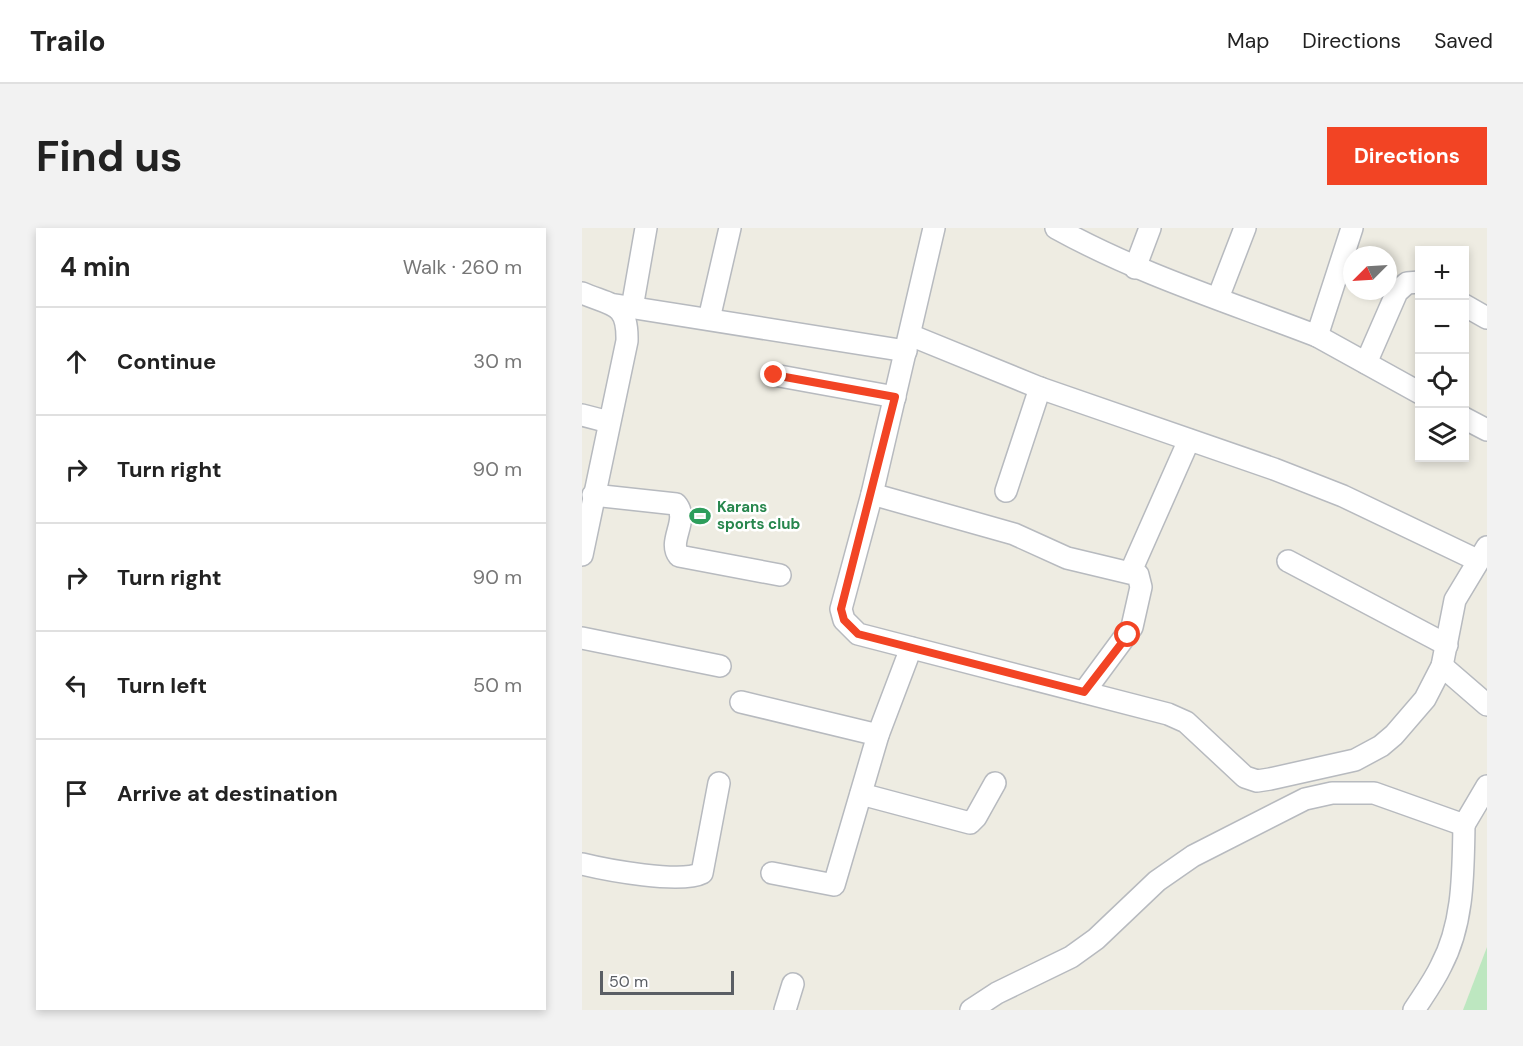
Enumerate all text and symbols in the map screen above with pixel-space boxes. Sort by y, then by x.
text: Trailo [30,23,106,60]
text: Map [1227,27,1269,55]
text: Directions [1302,27,1401,55]
text: Saved [1434,27,1493,55]
button: Directions [1327,127,1487,185]
text: Find us [36,129,182,184]
north arrow [1343,246,1397,300]
map controls [1415,246,1469,462]
button: + [1415,246,1469,300]
text: 4 min [60,250,131,284]
text: Walk · 260 m [403,254,522,280]
button: − [1415,300,1469,354]
icon: ahead [60,345,93,378]
text: Continue [117,347,216,376]
text: 30 m [473,348,522,374]
button: locate [1415,354,1469,408]
route end [760,361,786,387]
button: layers [1415,408,1469,462]
icon: right [60,453,93,486]
text: Turn right [117,455,222,484]
text: 90 m [473,456,522,482]
place label: Karans sports club [717,497,800,534]
sports icon: Karans sports club [688,504,712,528]
icon: right [60,561,93,594]
text: Turn right [117,563,222,592]
text: 90 m [473,564,522,590]
route start [1114,621,1140,647]
icon: left [60,669,93,702]
text: Turn left [117,671,207,700]
text: 50 m [473,672,522,698]
icon: arrive [60,777,93,810]
text: Arrive at destination [117,779,338,808]
scale bar [600,968,734,996]
text: 50 m [609,971,648,992]

